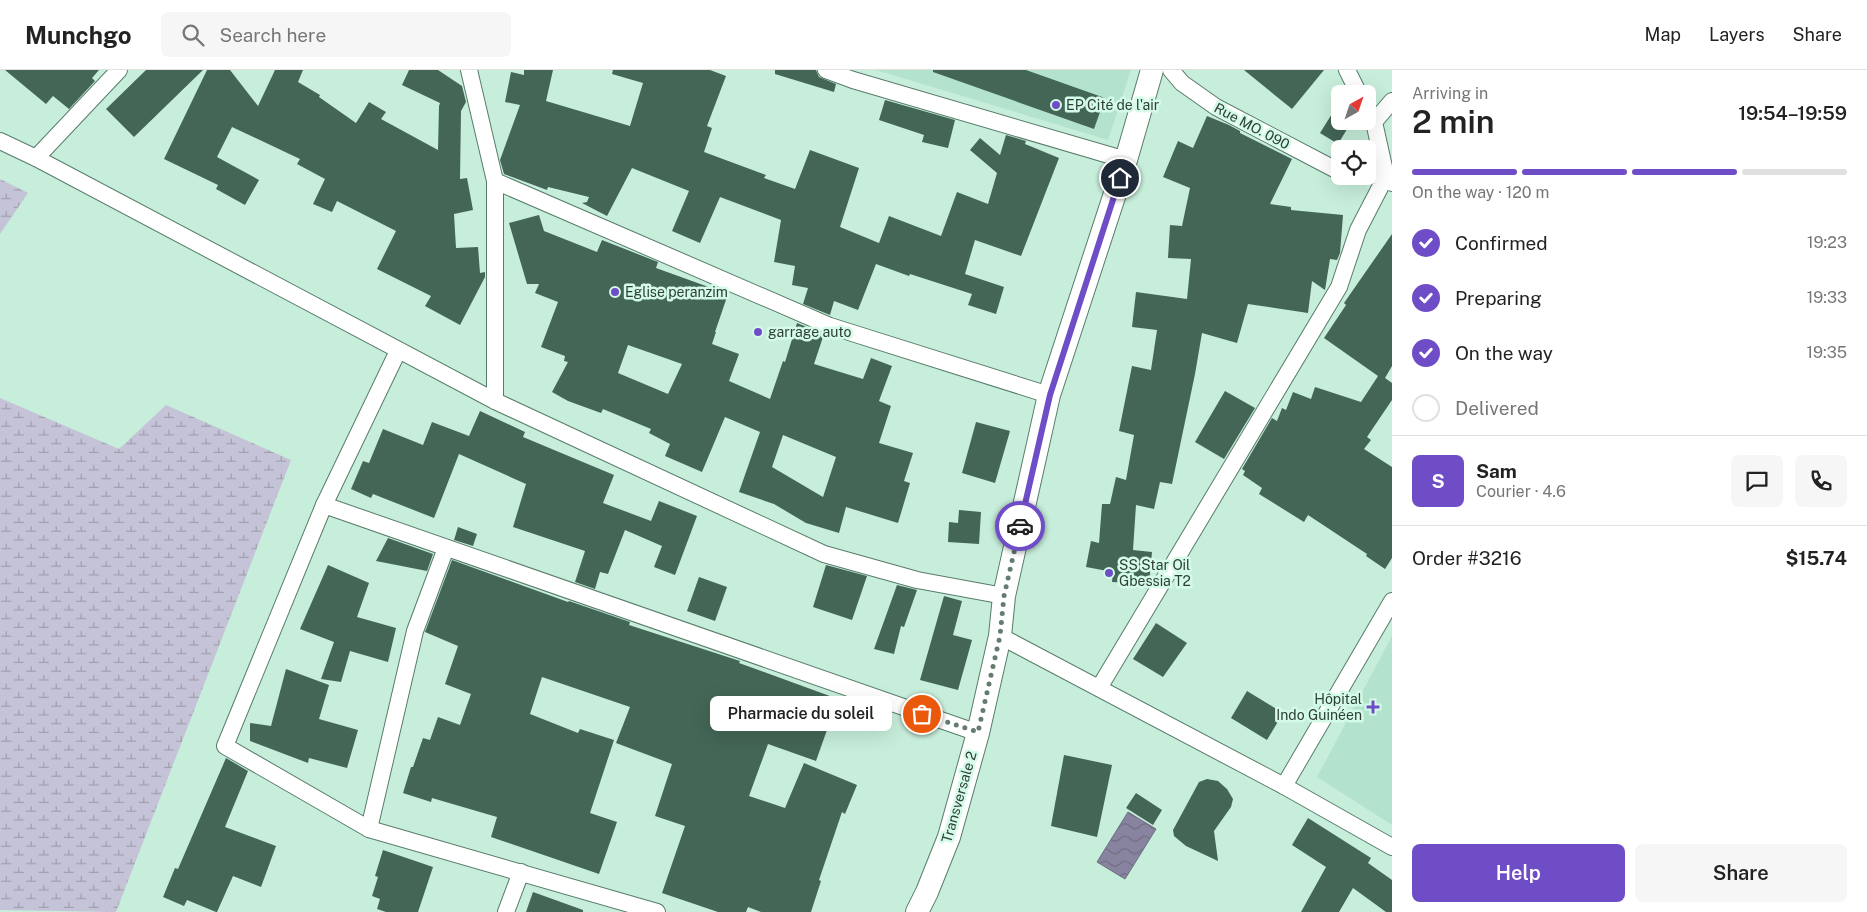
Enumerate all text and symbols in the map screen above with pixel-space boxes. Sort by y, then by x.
search box [161,12,511,57]
text: Munchgo [25,21,131,49]
icon: search [179,21,207,49]
text: Search here [219,24,326,46]
text: Map [1645,24,1681,45]
text: Layers [1709,24,1765,45]
text: Share [1793,24,1842,45]
text: Arriving in [1412,84,1488,103]
north arrow [1331,85,1376,130]
map controls [1331,85,1376,185]
place label: EP Cité de l'air [1066,97,1159,113]
marker: EP Cité de l'air [1050,99,1062,111]
street label: Rue MO. 090 [1212,99,1292,153]
text: 19:54–19:59 [1738,102,1847,124]
text: 2 min [1412,103,1495,140]
button: locate [1331,140,1376,185]
pin [1099,157,1141,199]
icon: home [1106,164,1134,192]
text: On the way · 120 m [1412,183,1549,202]
icon: check [1412,229,1440,257]
text: Confirmed [1455,232,1548,254]
text: 19:23 [1807,233,1847,252]
place label: Eglise peranzim [625,284,728,300]
icon: check [1412,284,1440,312]
marker: Eglise peranzim [609,286,621,298]
text: Preparing [1455,287,1542,309]
text: 19:33 [1807,288,1847,307]
place label: garrage auto [768,324,852,340]
marker: garrage auto [752,326,764,338]
icon: check [1412,339,1440,367]
text: On the way [1455,342,1553,364]
text: 19:35 [1807,343,1847,362]
text: Delivered [1455,397,1539,419]
button: chat [1731,455,1783,507]
button: phone [1795,455,1847,507]
text: Sam [1476,460,1517,482]
text: S [1431,470,1445,492]
text: Courier · 4.6 [1476,482,1566,501]
courier [995,501,1045,551]
icon: car [1006,512,1034,540]
text: Order #3216 [1412,547,1522,569]
text: $15.74 [1785,547,1847,569]
place label: SS Star Oil Gbessia T2 [1119,557,1191,589]
marker: SS Star Oil Gbessia T2 [1103,567,1115,579]
place label: Hôpital Indo Guinéen [1276,691,1362,723]
pin [901,693,943,735]
callout: Pharmacie du soleil [710,696,892,732]
icon: bag [908,700,936,728]
marker: Hôpital Indo Guinéen [1366,700,1380,714]
text: Pharmacie du soleil [728,704,874,723]
street label: Transversale 2 [938,749,980,845]
button: Help [1412,844,1625,902]
button: Share [1635,844,1847,902]

